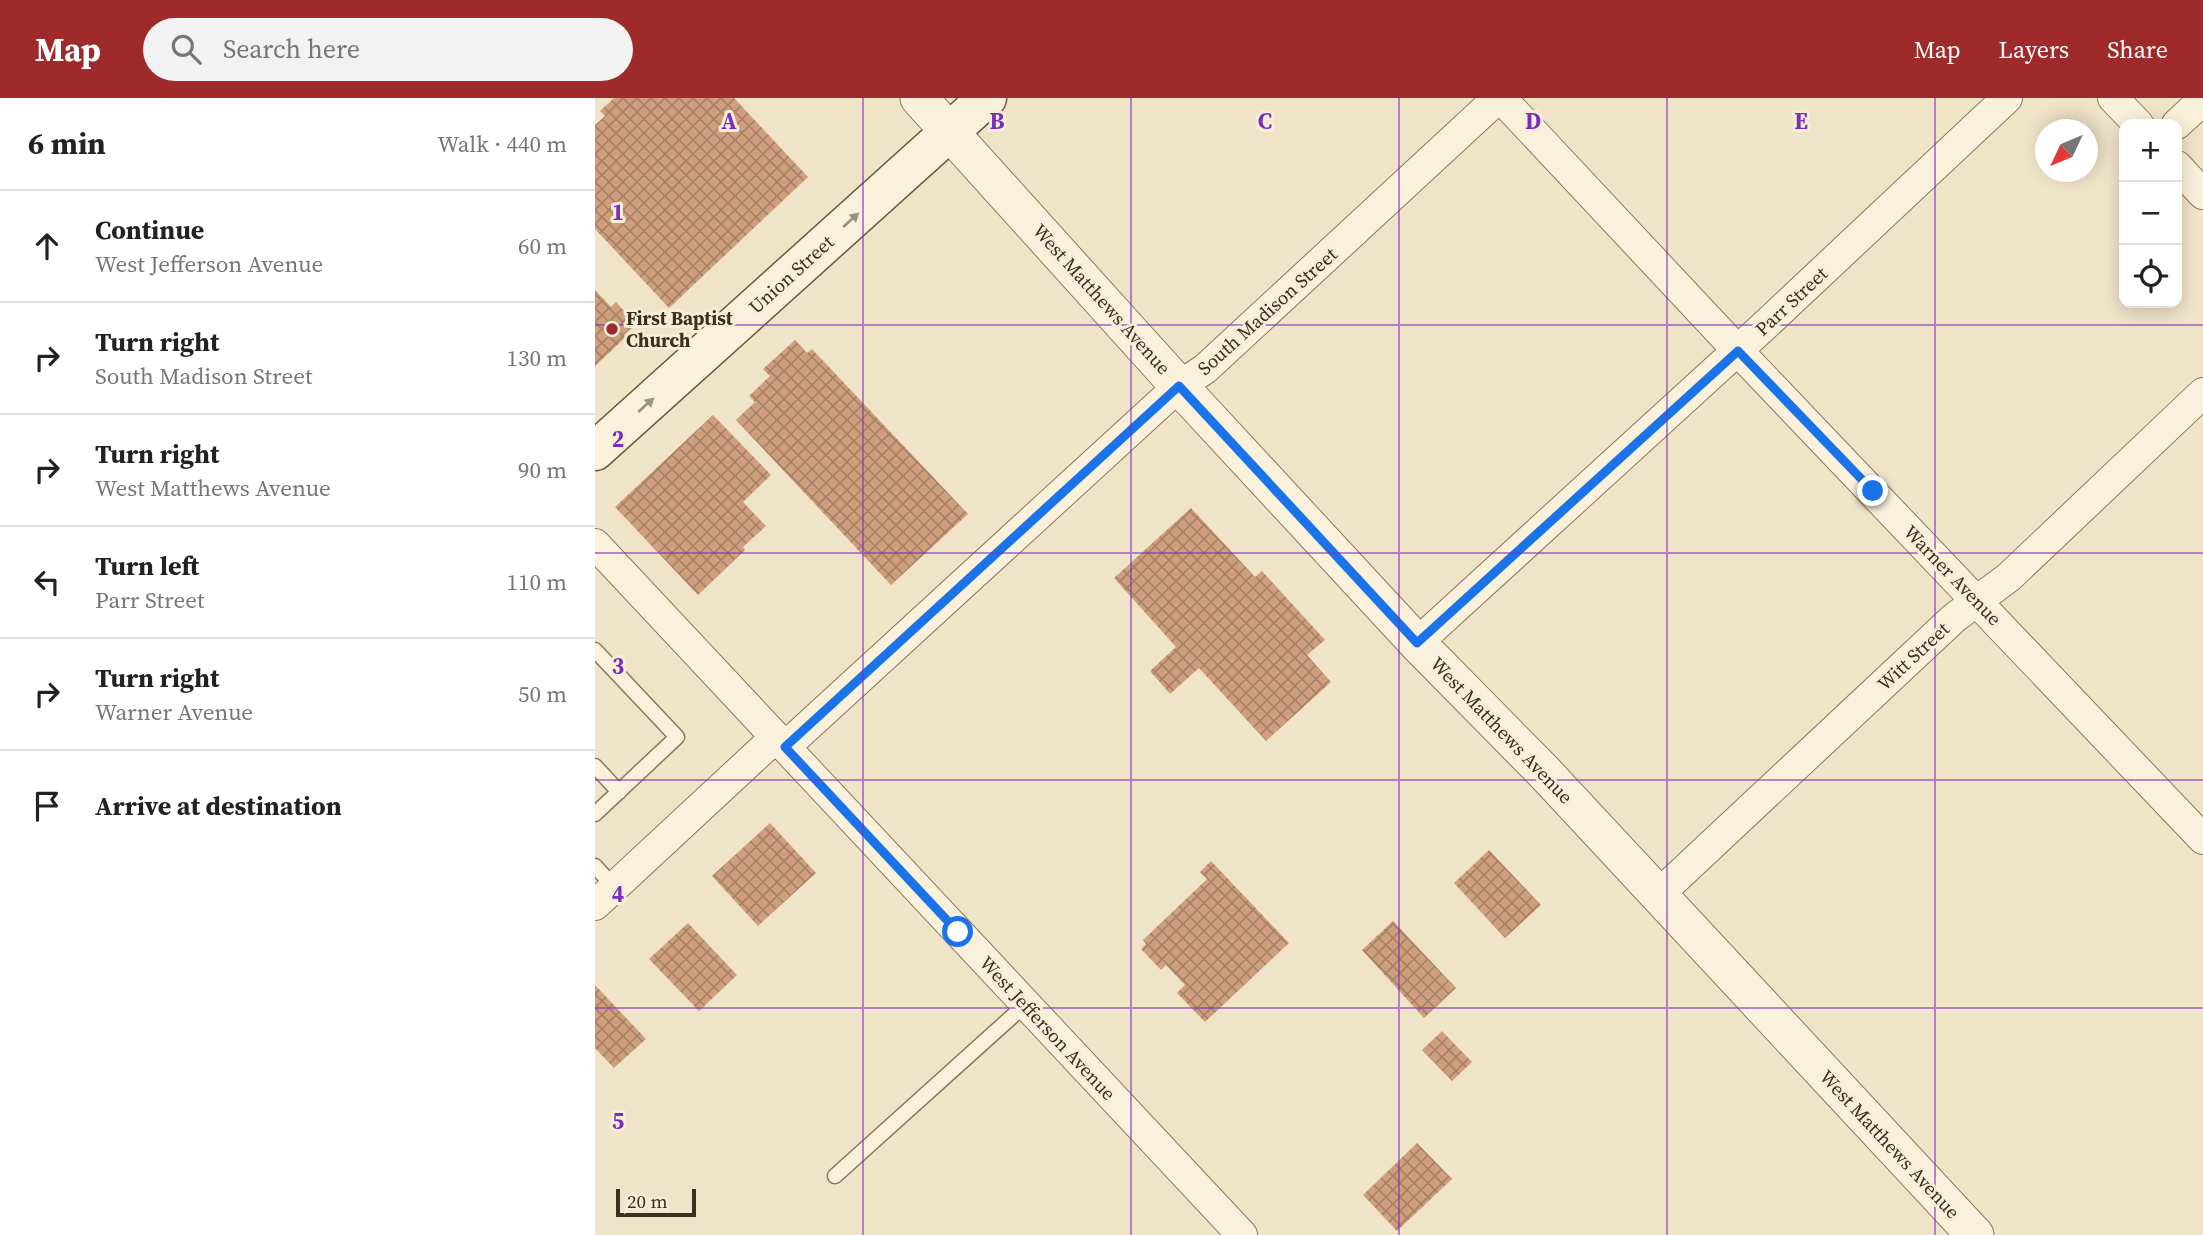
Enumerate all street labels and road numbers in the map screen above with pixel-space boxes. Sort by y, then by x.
street label: West Matthews Avenue [1027,218,1177,380]
street label: Union Street [743,228,840,319]
street label: South Madison Street [1192,241,1343,381]
street label: Parr Street [1749,260,1834,341]
street label: Warner Avenue [1898,519,2008,631]
street label: Witt Street [1871,615,1955,696]
street label: West Matthews Avenue [1425,651,1579,809]
street label: West Jefferson Avenue [974,950,1122,1106]
street label: West Matthews Avenue [1814,1064,1966,1224]

